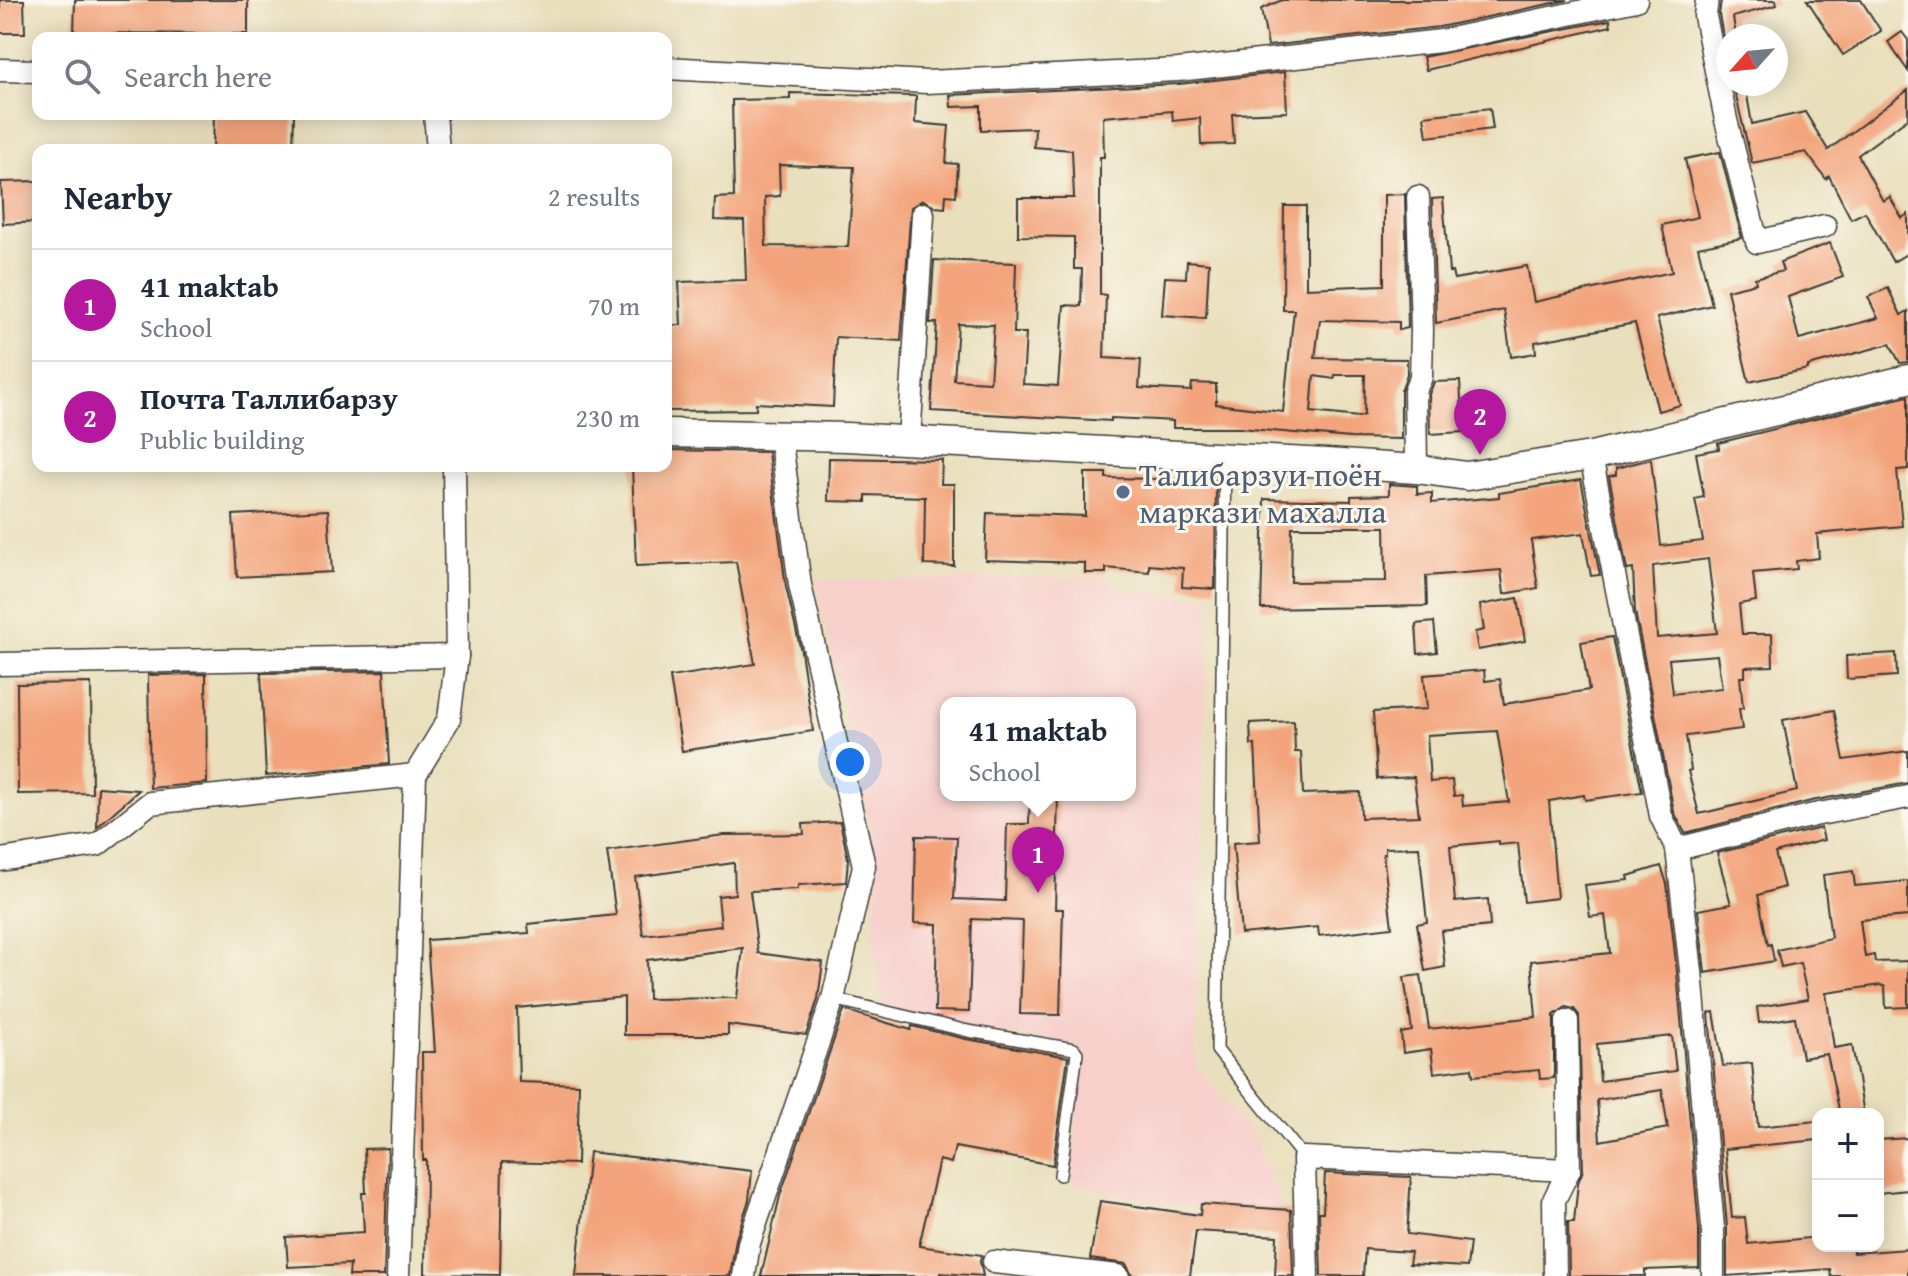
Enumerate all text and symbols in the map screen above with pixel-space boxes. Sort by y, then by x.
north arrow [1716,24,1788,96]
search box [32,32,672,120]
icon: search [60,54,104,98]
text: Search here [124,54,272,98]
text: Nearby [64,172,173,221]
text: 2 results [548,177,640,216]
text: 41 maktab [140,264,279,308]
text: 1 [83,286,97,325]
text: 70 m [588,286,640,325]
text: School [140,308,212,347]
text: Почта Таллибарзу [140,376,398,420]
pin: 2 [1454,389,1506,455]
text: 2 [83,398,97,437]
text: 230 m [575,398,640,437]
text: Public building [140,420,304,459]
place label: Талибарзуи поён маркази махалла [1139,451,1387,535]
marker: Талибарзуи поён маркази махалла [1114,483,1132,501]
popup [940,697,1136,801]
text: 41 maktab [969,708,1107,752]
your location [830,742,870,782]
text: School [969,752,1041,791]
pin: 1 [1012,827,1064,893]
map controls [1812,1108,1884,1252]
button: + [1812,1108,1884,1180]
button: − [1812,1180,1884,1252]

